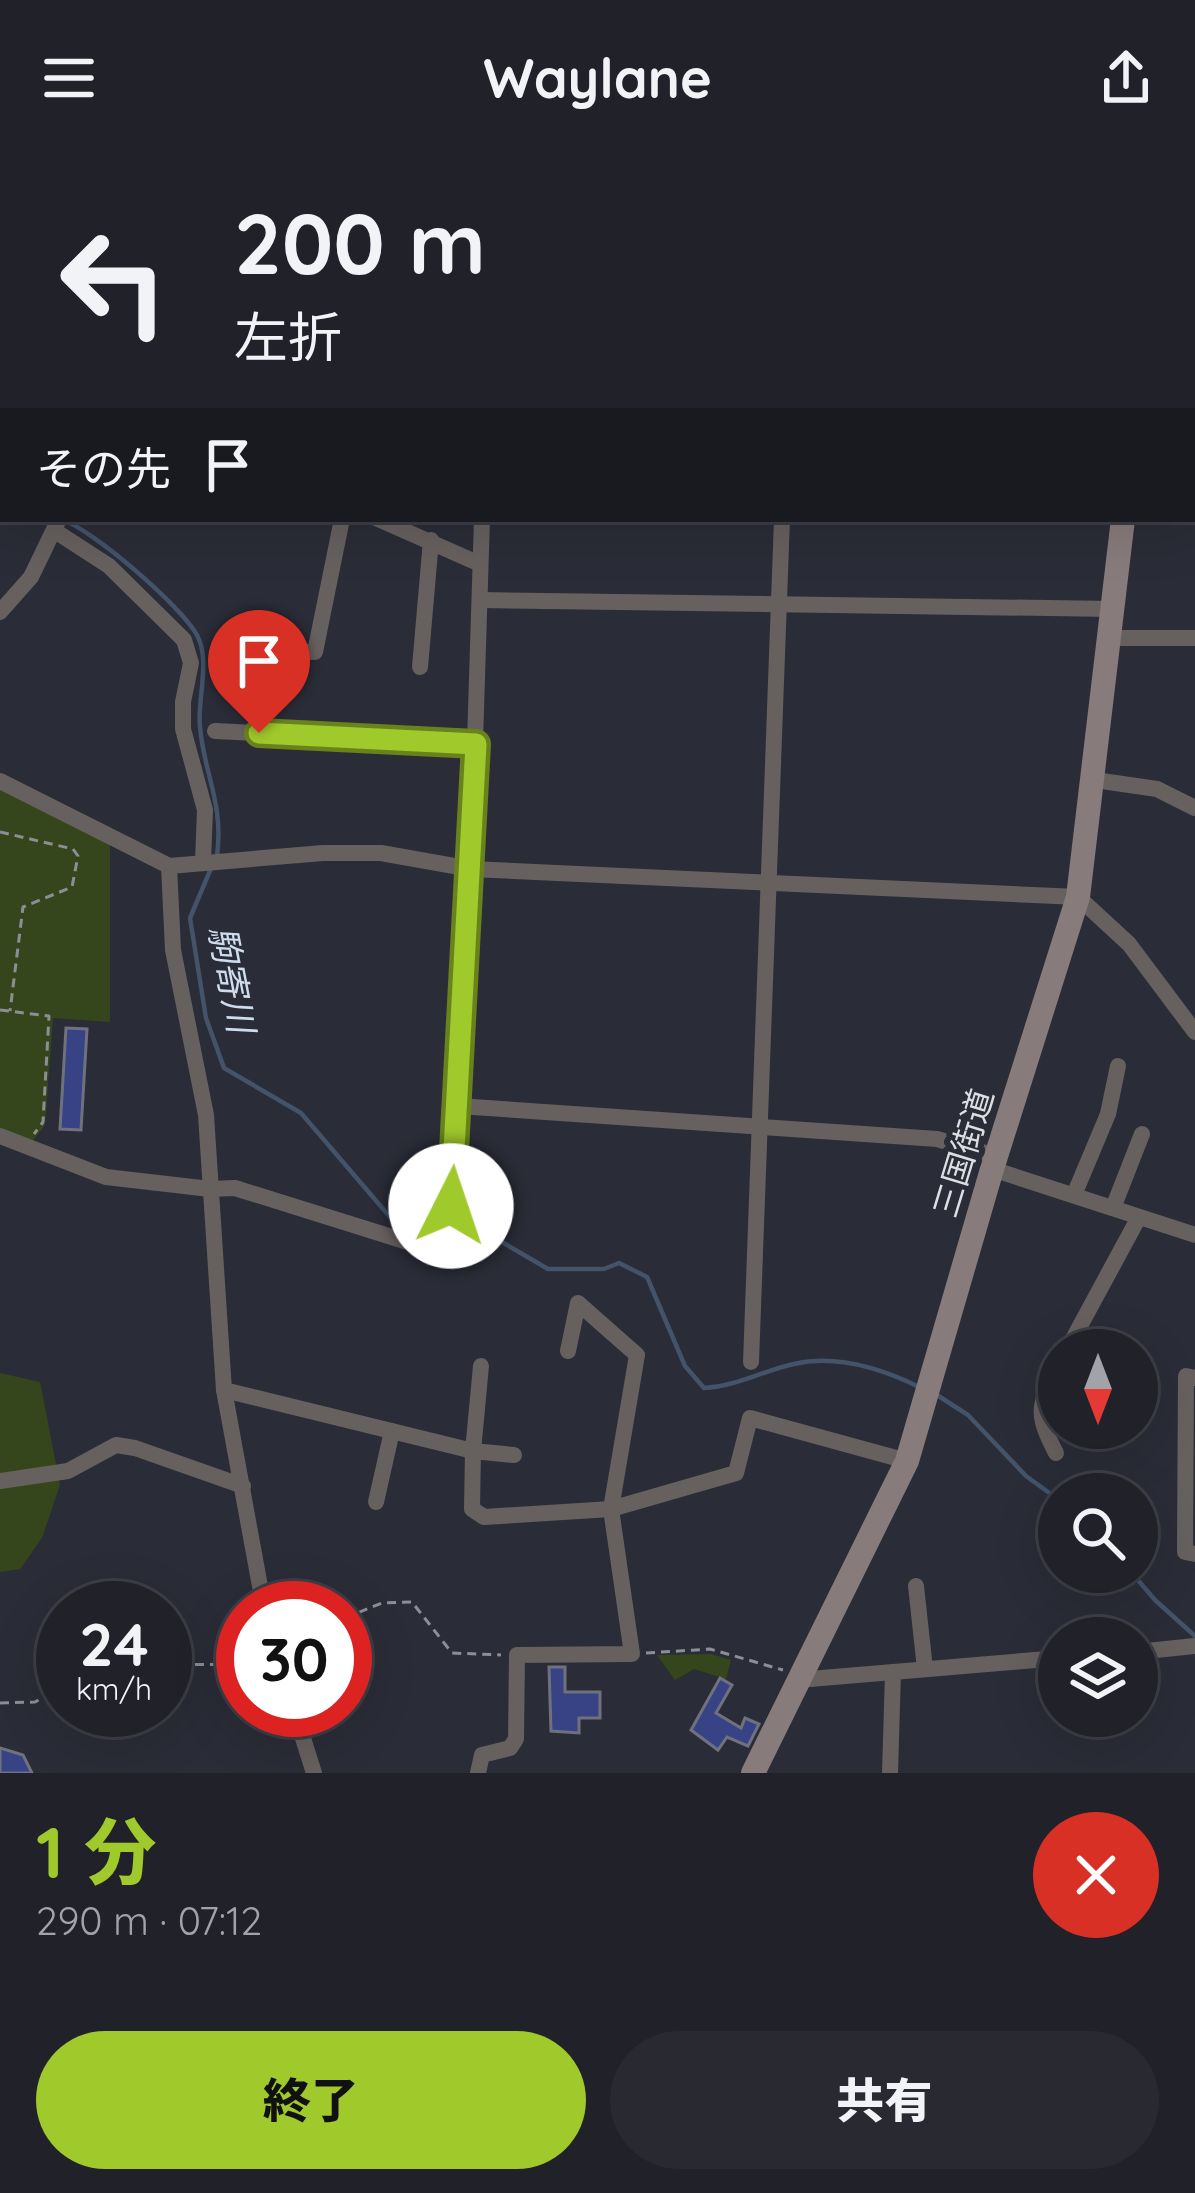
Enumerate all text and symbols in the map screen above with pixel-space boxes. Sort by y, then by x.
text: Waylane [483,44,712,112]
icon: menu [36,45,102,111]
icon: share [1093,45,1159,111]
text: 200 m [234,190,486,295]
icon: left [36,204,192,360]
text: 左折 [234,303,342,371]
icon: arrive [195,432,261,498]
text: その先 [36,440,171,496]
pin [208,610,310,733]
icon: arrive [226,628,292,694]
water label: 駒寄川 [200,922,266,1040]
street label: 三国街道 [924,1084,1001,1222]
position arrow [388,1143,514,1269]
north arrow [1038,1329,1158,1449]
map controls [1038,1329,1158,1737]
button: search [1038,1473,1158,1593]
speed limit sign: 30 [216,1581,372,1737]
text: 24 [79,1606,149,1681]
button: layers [1038,1617,1158,1737]
text: km/h [76,1670,152,1708]
text: 1 分 [36,1806,156,1896]
button: close [1033,1812,1159,1938]
text: 290 m · 07:12 [36,1896,262,1945]
button: 終了 [36,2031,586,2169]
button: 共有 [610,2031,1159,2169]

